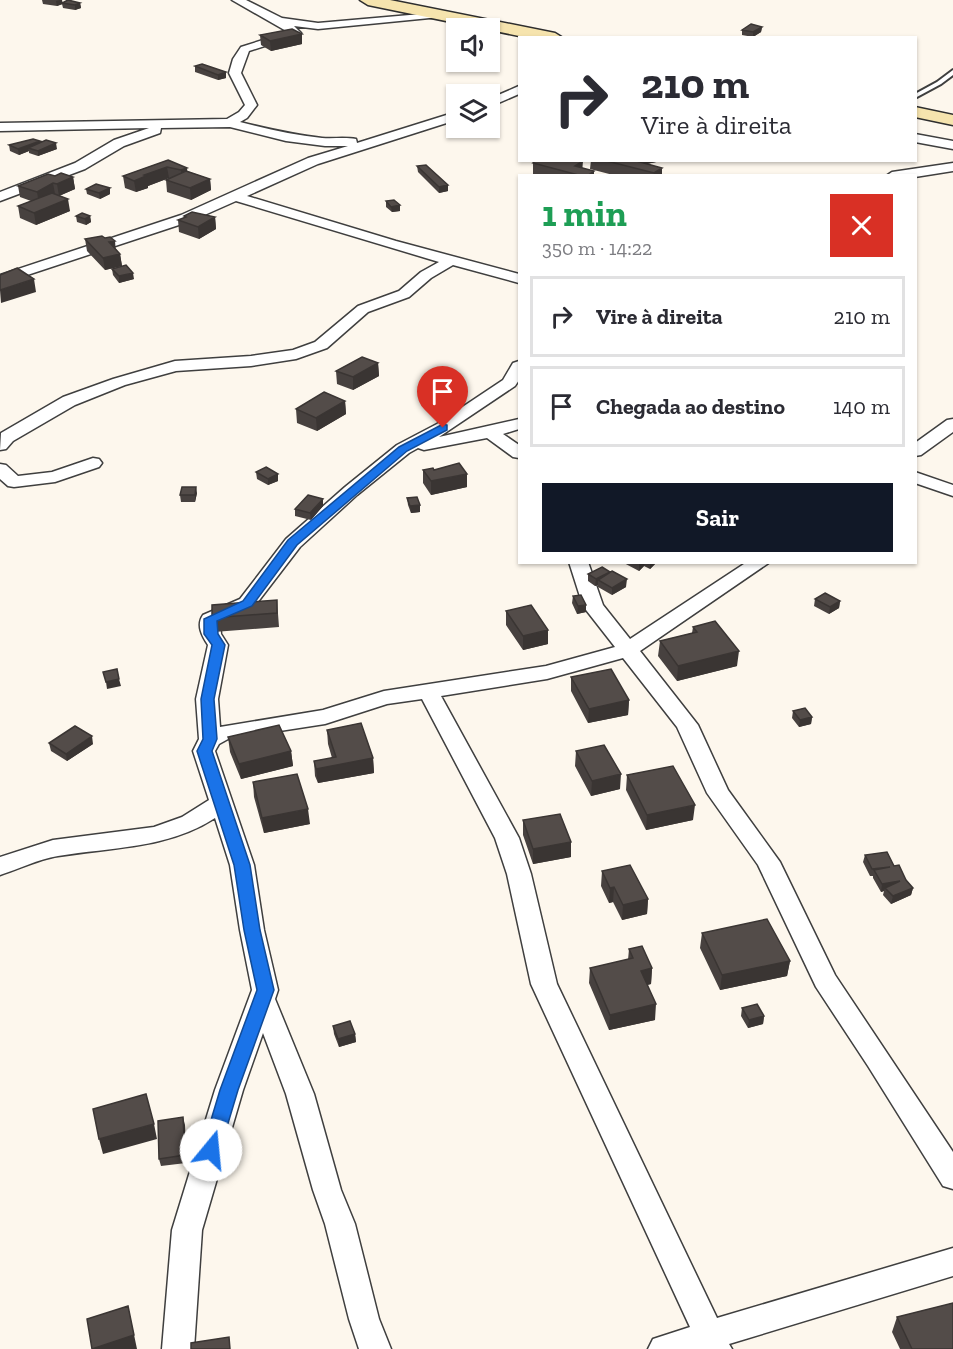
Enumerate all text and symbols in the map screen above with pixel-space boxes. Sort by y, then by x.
map controls [446,18,500,138]
button: sound [446,18,500,72]
text: 210 m [641,58,749,109]
icon: right [542,60,620,138]
button: layers [446,84,500,138]
text: Vire à direita [641,109,792,141]
text: 1 min [542,192,627,235]
button: close [830,194,893,257]
text: 350 m · 14:22 [542,236,652,260]
icon: right [545,300,578,333]
text: Vire à direita [596,303,723,330]
text: 210 m [834,303,890,330]
pin [417,366,468,428]
icon: arrive [426,375,459,408]
icon: arrive [545,390,578,423]
text: Chegada ao destino [596,393,785,420]
text: 140 m [833,393,890,420]
button: Sair [542,483,893,552]
position arrow [179,1118,243,1182]

